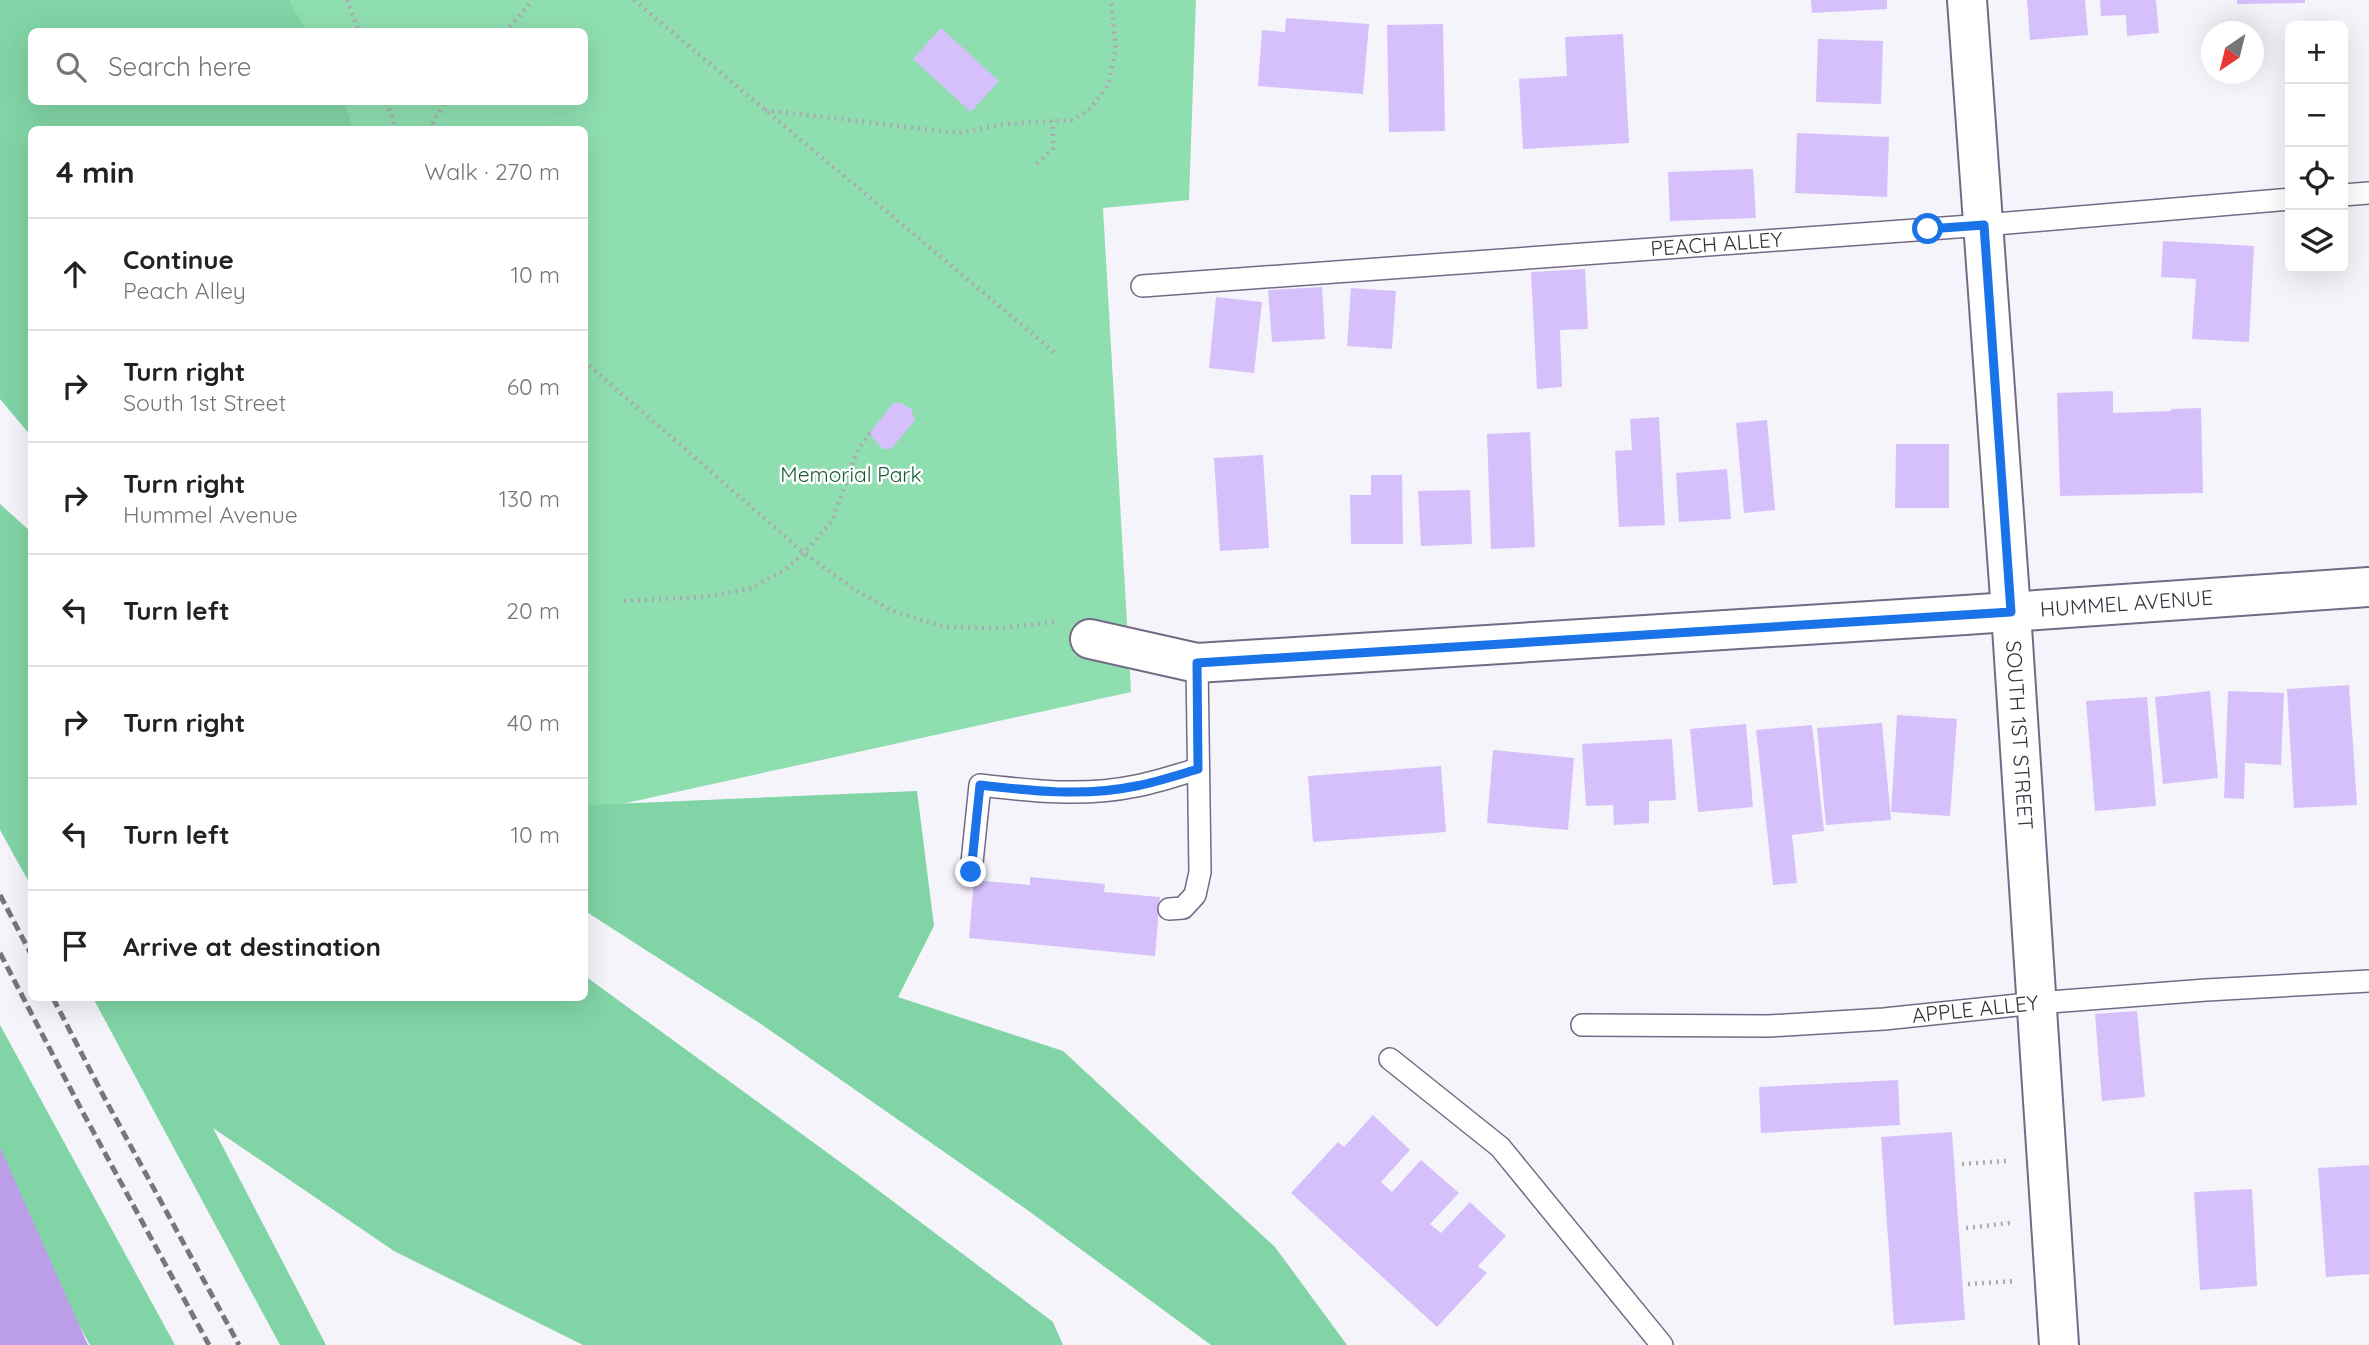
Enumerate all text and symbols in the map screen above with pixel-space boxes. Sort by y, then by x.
north arrow [2201,21,2264,84]
map controls [2285,21,2348,273]
button: + [2285,21,2348,84]
search box [28,28,588,105]
icon: search [52,48,90,86]
text: Search here [108,50,252,83]
button: − [2285,84,2348,147]
button: locate [2285,147,2348,210]
text: 4 min [56,153,135,191]
text: Walk · 270 m [424,157,560,186]
button: layers [2285,210,2348,273]
route start [1912,213,1943,244]
street label: PEACH ALLEY [1650,226,1784,261]
text: Continue [123,243,234,276]
icon: ahead [56,255,94,293]
text: 10 m [511,260,560,289]
text: Peach Alley [123,276,246,305]
text: Turn right [123,355,245,388]
icon: right [56,367,94,405]
text: 60 m [507,372,560,401]
text: South 1st Street [123,388,286,417]
park label: Memorial Park [780,461,922,487]
text: Turn right [123,467,245,500]
icon: right [56,479,94,517]
text: 130 m [498,484,560,513]
text: Hummel Avenue [123,500,298,529]
street label: HUMMEL AVENUE [2039,584,2214,622]
icon: left [56,591,94,629]
text: Turn left [123,594,230,627]
text: 20 m [506,596,560,625]
street label: SOUTH 1ST STREET [2001,640,2039,831]
icon: right [56,703,94,741]
text: Turn right [123,706,245,739]
text: 40 m [507,708,560,737]
icon: left [56,815,94,853]
text: Turn left [123,818,230,851]
text: 10 m [511,820,560,849]
route end [955,856,986,887]
icon: arrive [56,927,94,965]
text: Arrive at destination [123,930,381,963]
street label: APPLE ALLEY [1911,989,2040,1028]

